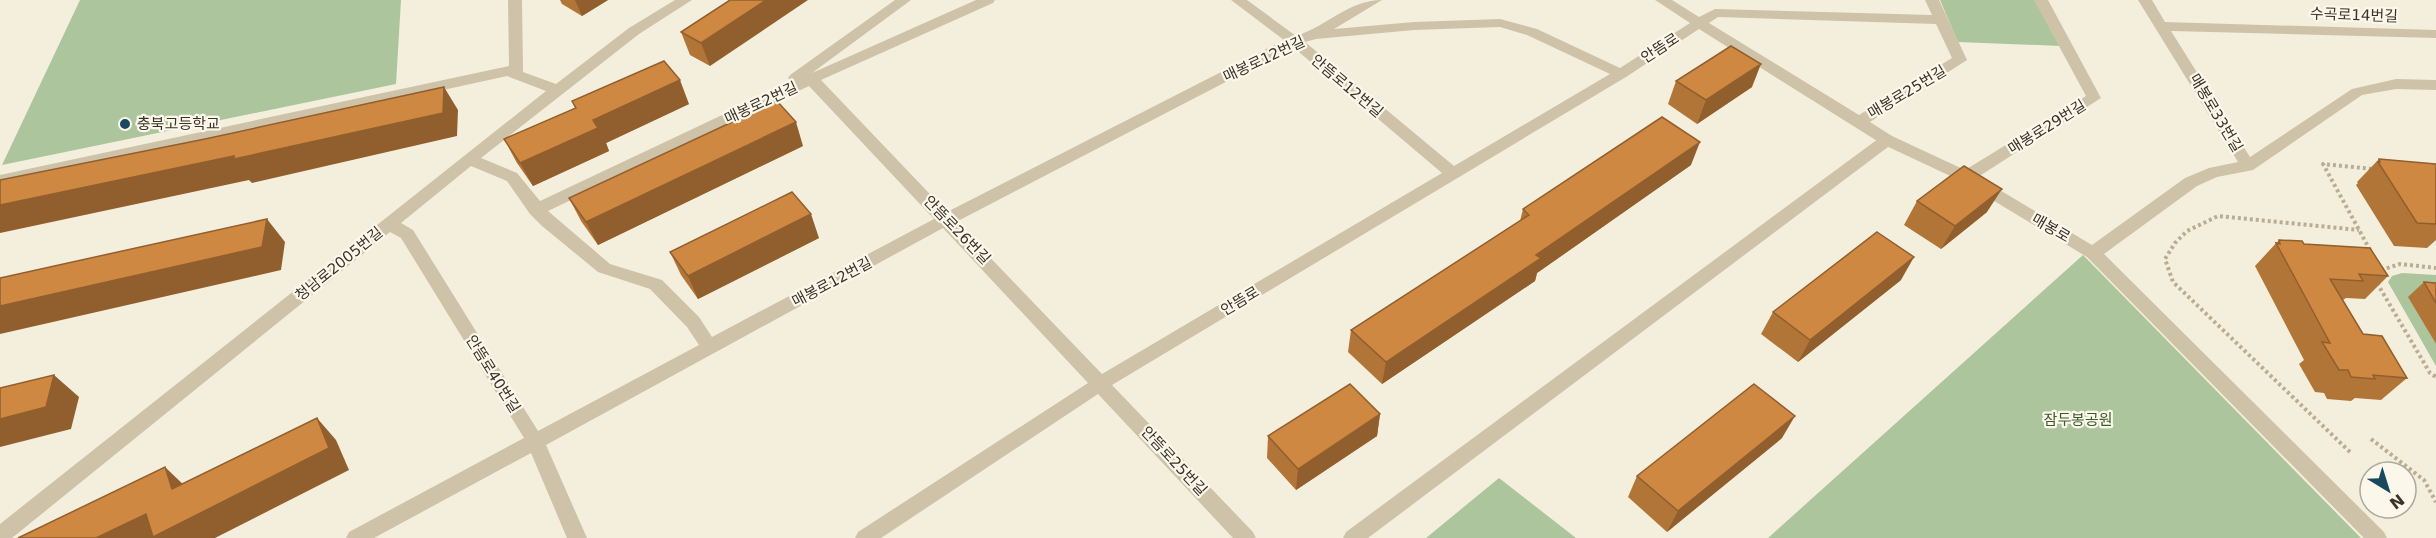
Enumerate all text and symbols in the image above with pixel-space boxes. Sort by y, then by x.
street label: 수곡로14번길 [2310,4,2398,26]
street label: 안뜸로 [1638,29,1682,67]
street label: 매봉로12번길 [1220,32,1308,86]
street label: 안뜸로12번길 [1307,51,1387,121]
street label: 매봉로25번길 [1865,62,1949,122]
street label: 매봉로33번길 [2186,71,2246,155]
street label: 매봉로2번길 [722,78,800,128]
street label: 매봉로29번길 [2005,96,2089,158]
place label: 충북고등학교 [137,115,220,133]
marker: 충북고등학교 [118,117,132,131]
street label: 안뜸로26번길 [920,192,994,268]
street label: 매봉로 [2029,210,2073,246]
street label: 청남로2005번길 [292,223,386,305]
street label: 매봉로12번길 [789,253,875,311]
street label: 안뜸로 [1218,283,1262,319]
street label: 안뜸로40번길 [462,332,524,416]
park label: 잠두봉공원 [2043,411,2113,429]
street label: 안뜸로25번길 [1137,423,1211,499]
north arrow [2358,460,2418,520]
text: N [2386,490,2408,513]

